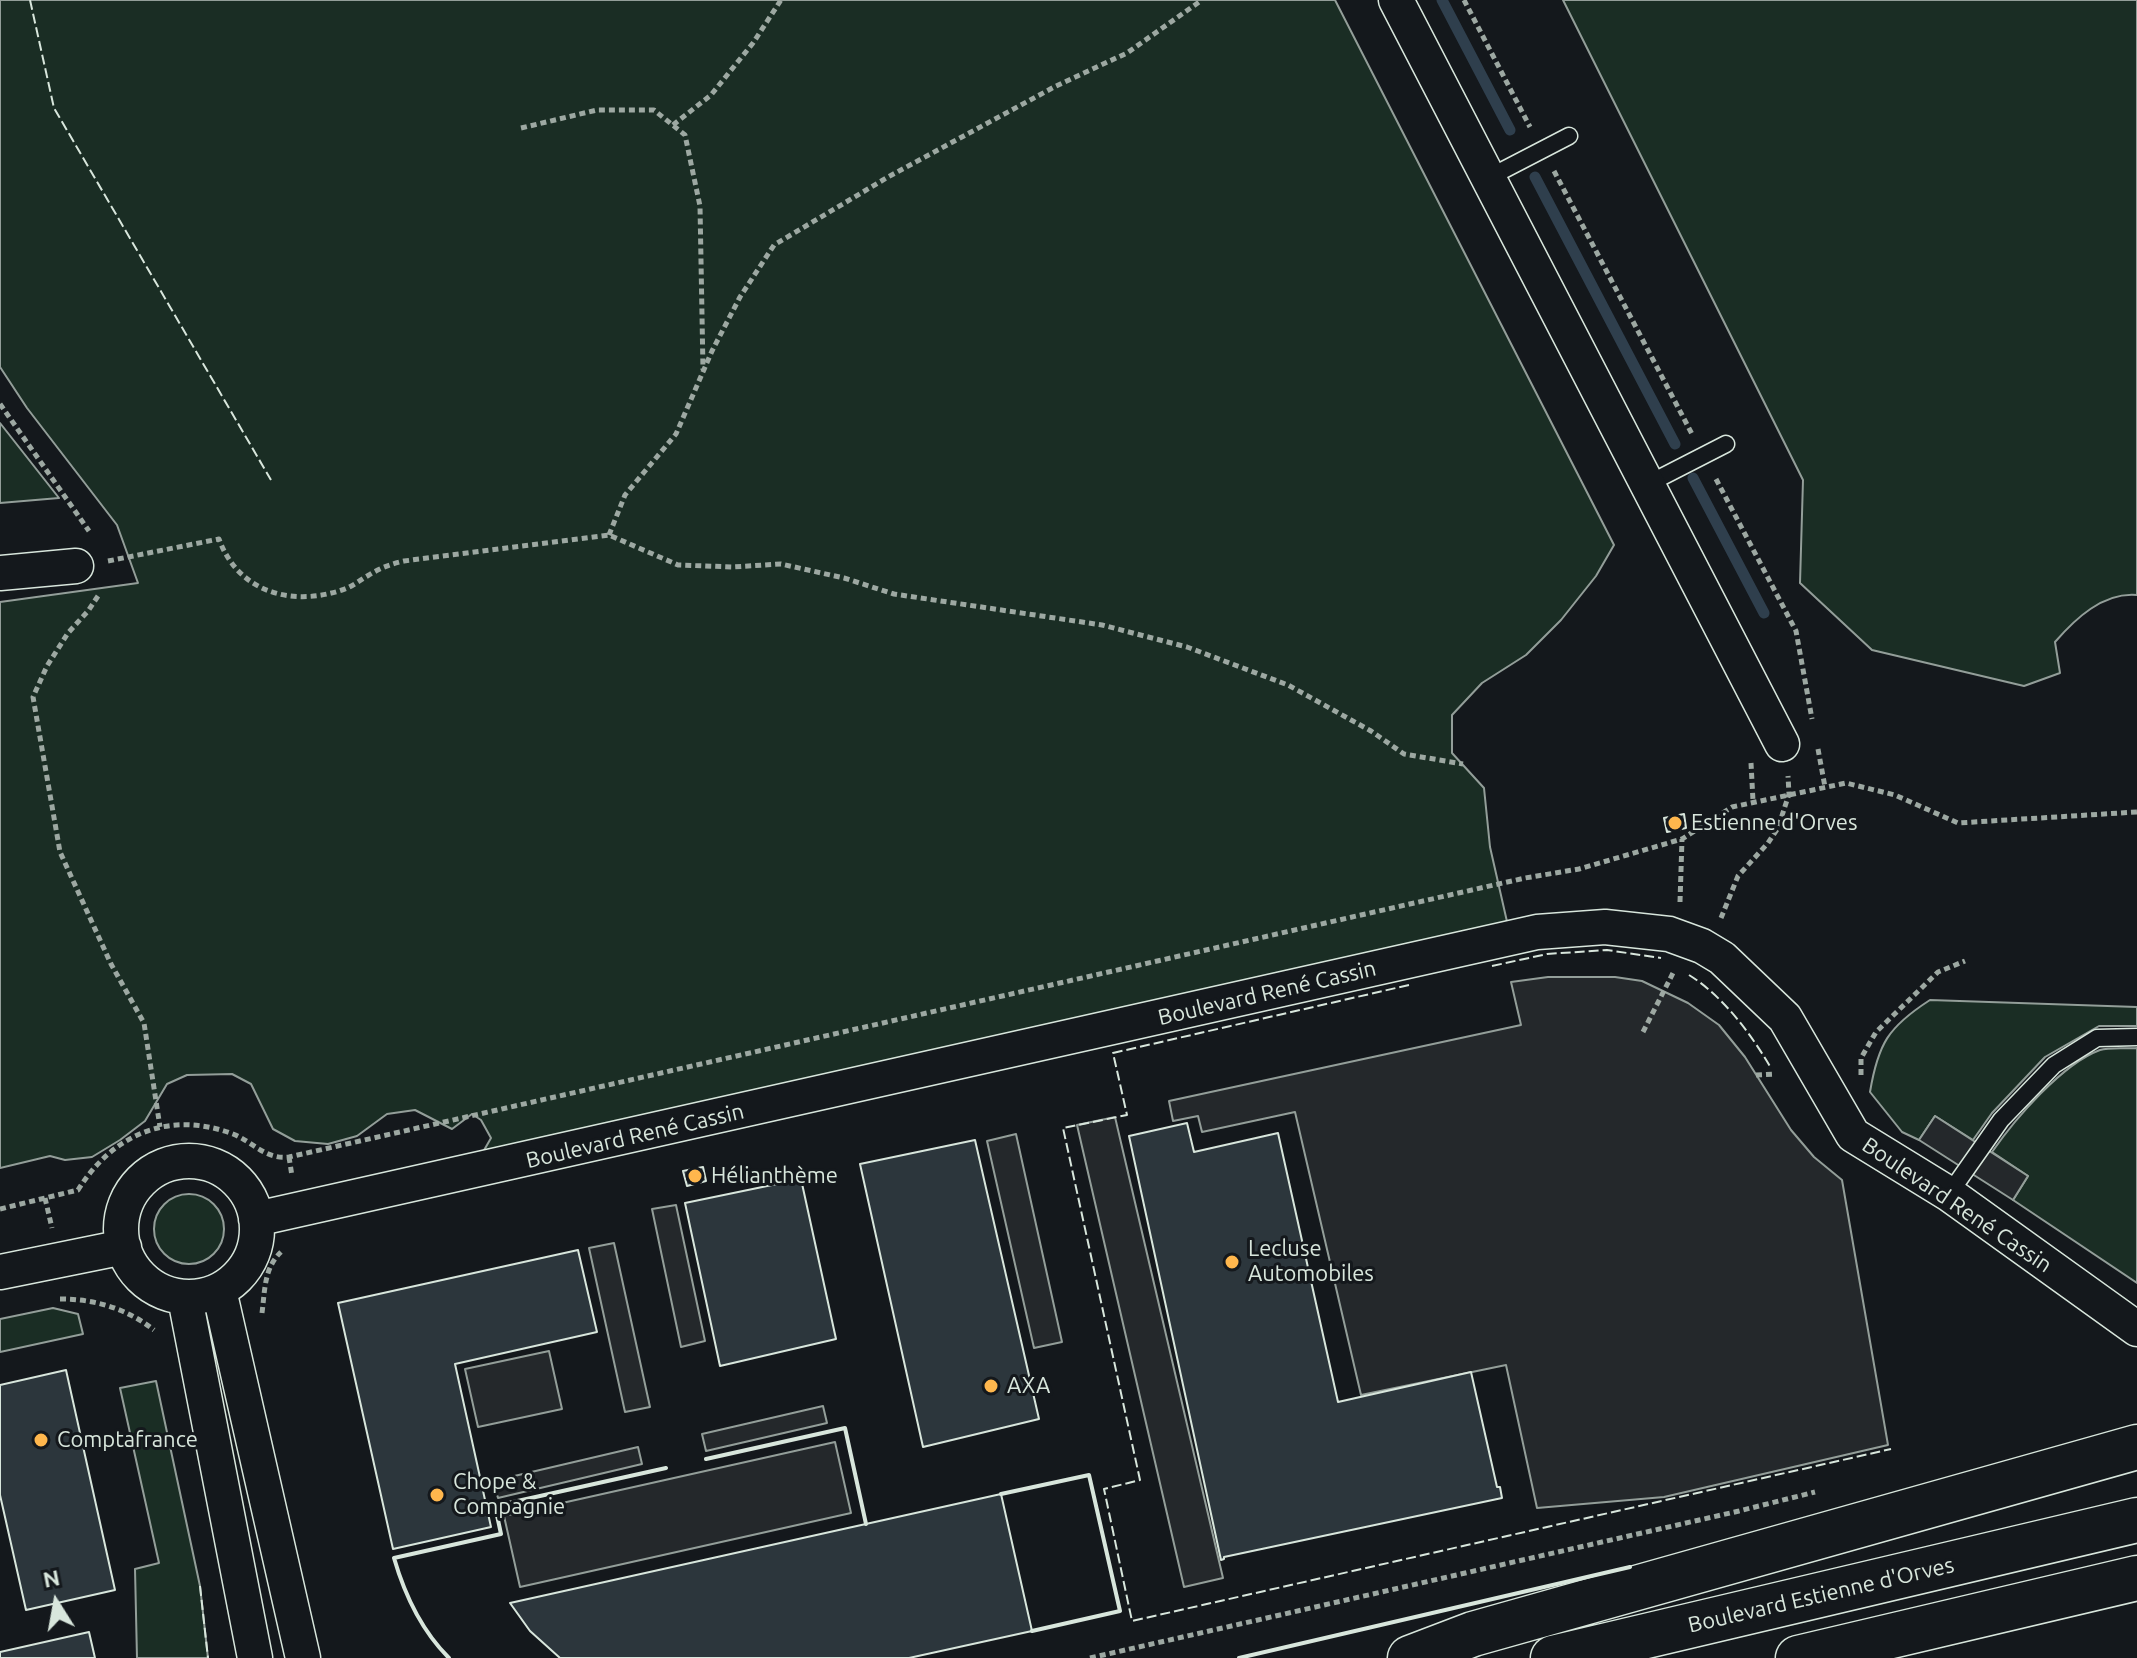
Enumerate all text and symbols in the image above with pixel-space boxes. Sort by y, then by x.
place label: Estienne d'Orves [1691,810,1858,836]
marker: Estienne d'Orves [1666,814,1684,832]
street label: Boulevard René Cassin [1155,955,1379,1031]
street label: Boulevard René Cassin [523,1098,747,1174]
street label: Boulevard René Cassin [1857,1132,2057,1278]
place label: Hélianthème [711,1163,838,1189]
marker: Hélianthème [686,1167,704,1185]
place label: Lecluse Automobiles [1248,1236,1374,1288]
marker: Lecluse Automobiles [1223,1253,1241,1271]
place label: AXA [1007,1373,1050,1399]
marker: AXA [982,1377,1000,1395]
place label: Comptafrance [57,1427,198,1453]
marker: Comptafrance [32,1431,50,1449]
place label: Chope & Compagnie [453,1469,565,1520]
marker: Chope & Compagnie [428,1486,446,1504]
street label: Boulevard Estienne d'Orves [1685,1552,1957,1638]
north arrow [16,1562,96,1642]
text: N [41,1564,62,1592]

